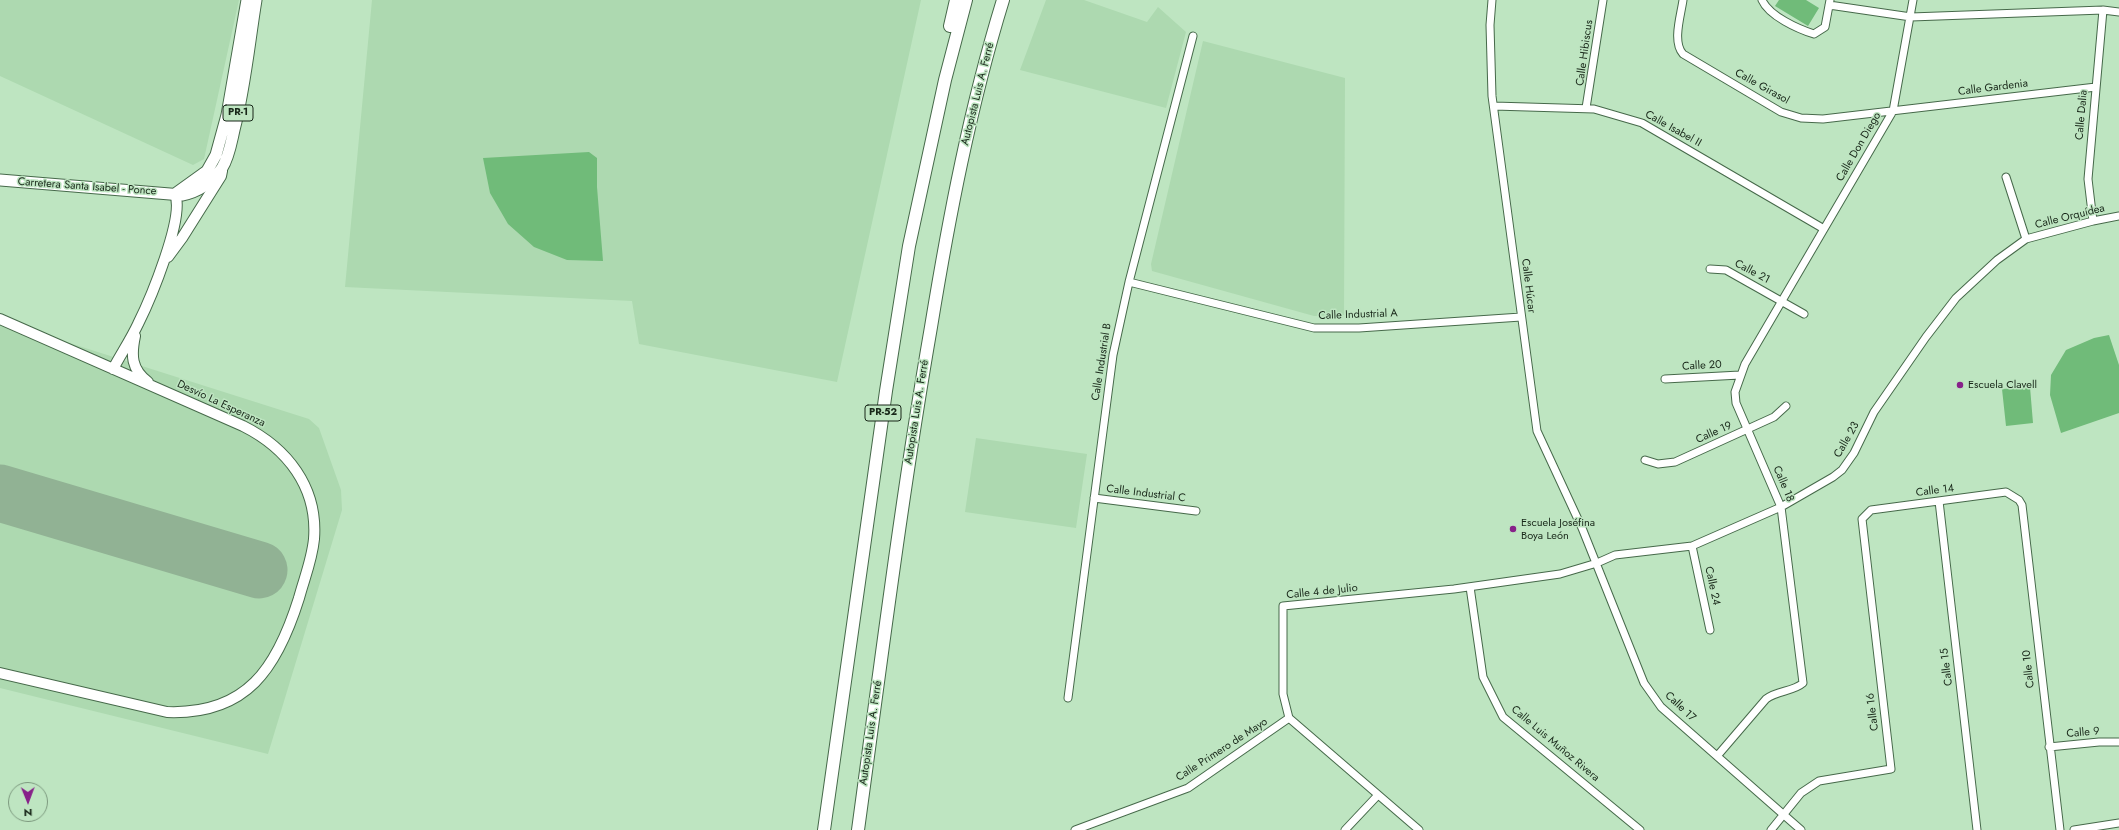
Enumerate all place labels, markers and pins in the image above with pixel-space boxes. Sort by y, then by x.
place label: Escuela Clavell [1968,378,2037,392]
marker: Escuela Clavell [1955,380,1965,390]
place label: Escuela Joséfina Boya León [1521,516,1595,542]
marker: Escuela Joséfina Boya León [1508,524,1518,534]

